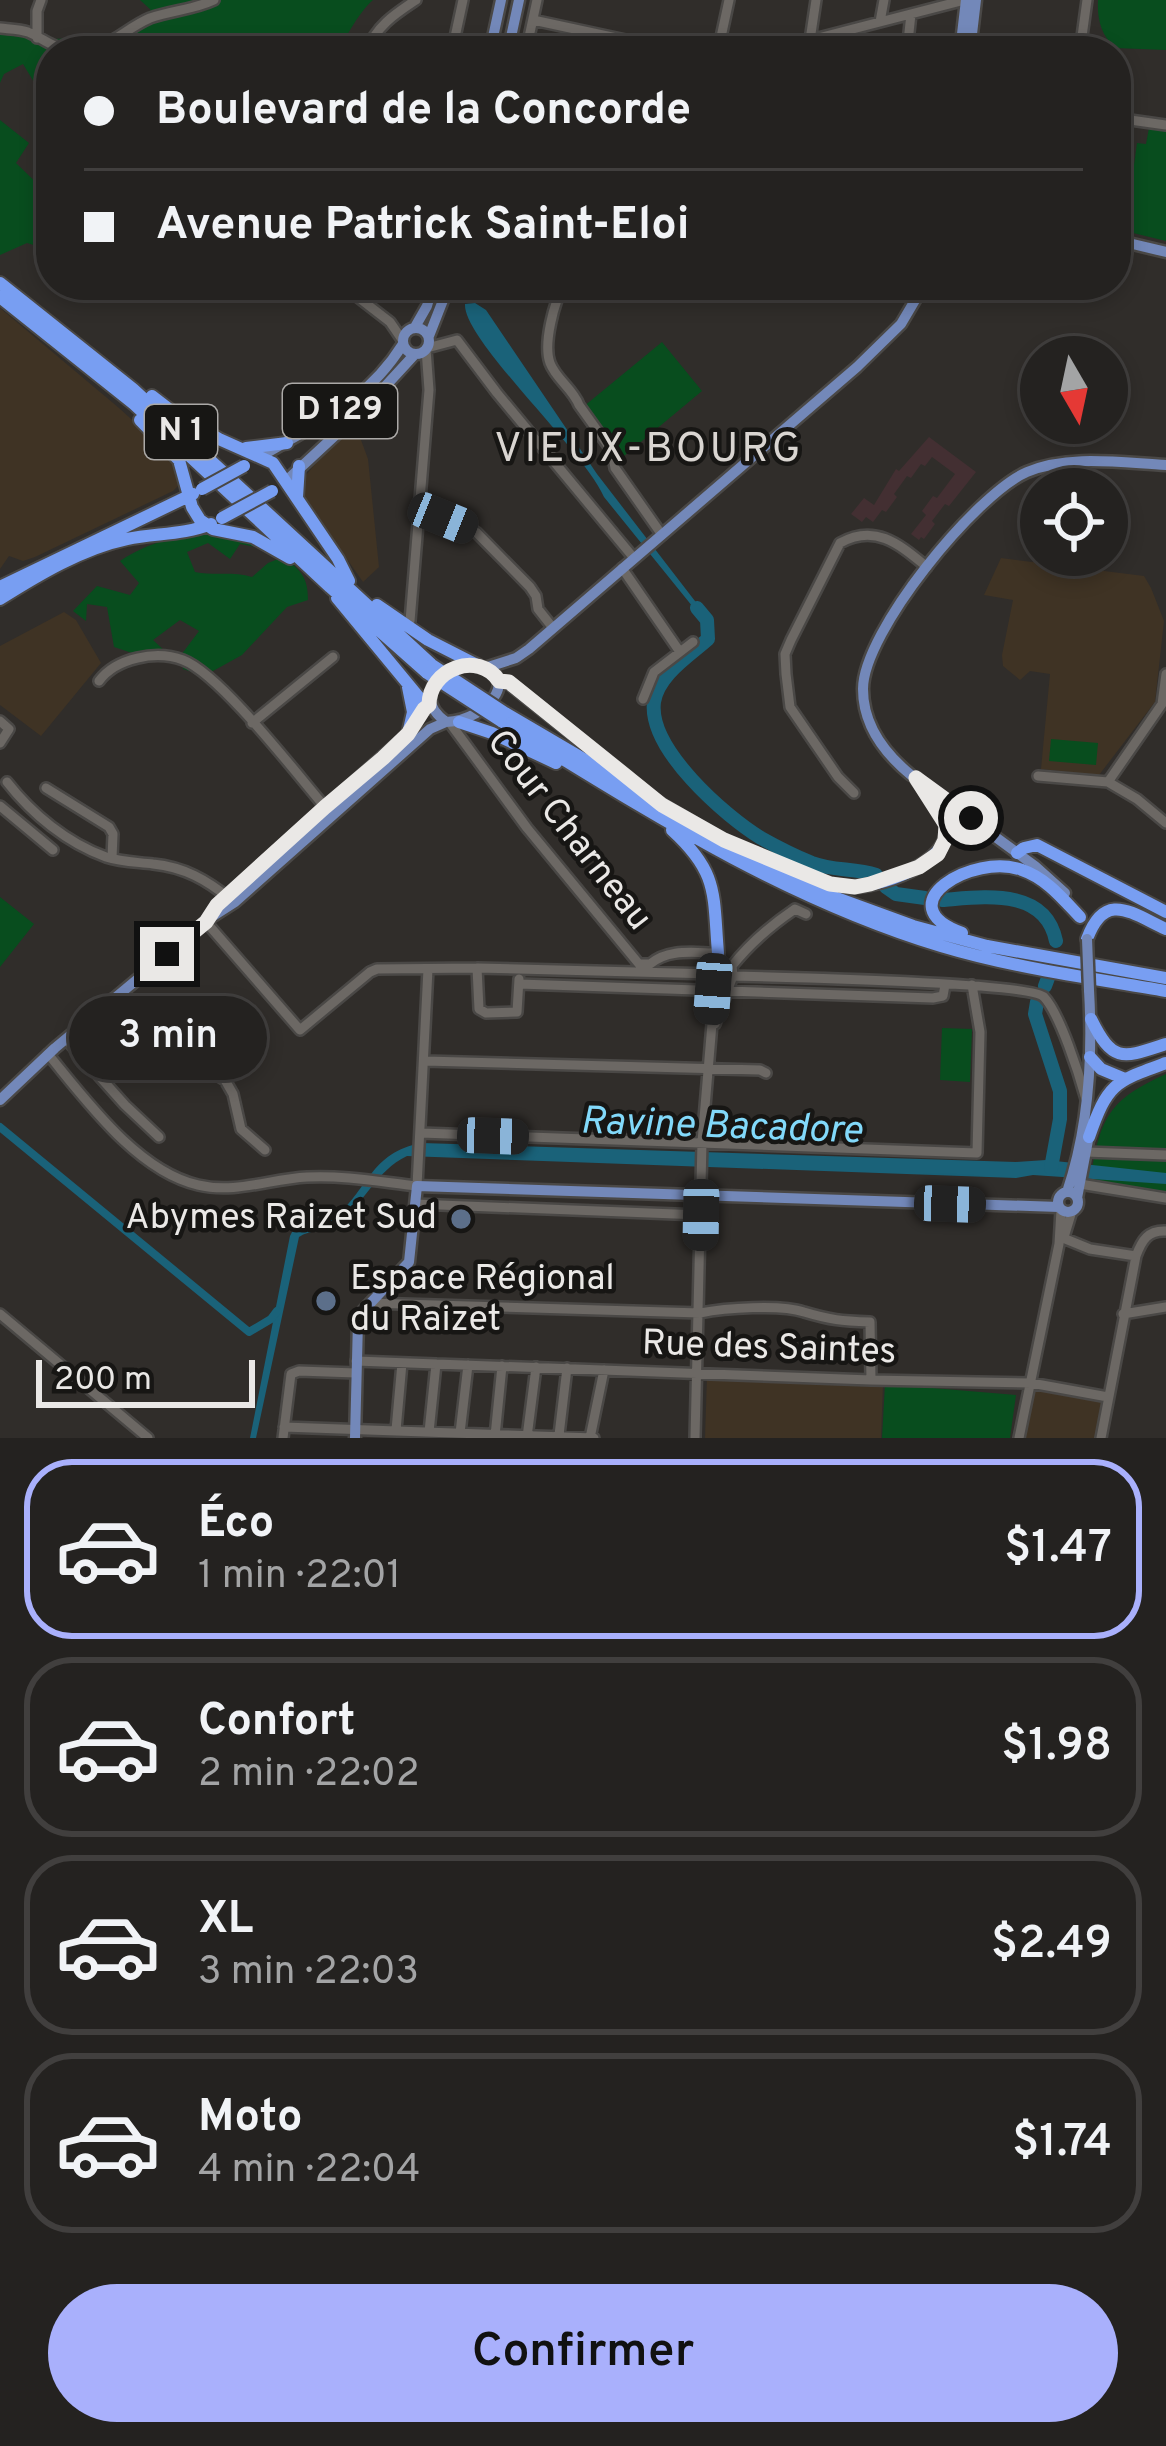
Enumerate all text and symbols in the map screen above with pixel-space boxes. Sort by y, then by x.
text: Boulevard de la Concorde [156,83,691,140]
text: Avenue Patrick Saint-Eloi [156,198,689,255]
north arrow [1020,336,1128,444]
map controls [1020,336,1128,576]
road number: D 129 [283,384,397,438]
road number: N 1 [145,405,217,459]
district label: VIEUX-BOURG [494,424,804,477]
button: locate [1020,468,1128,576]
car [403,488,483,548]
street label: Cour Charneau [475,721,661,941]
route start [944,791,998,845]
route end [140,927,194,981]
car [693,952,733,1026]
callout: 3 min [68,996,266,1080]
text: 3 min [118,1013,218,1062]
water label: Ravine Bacadore [579,1099,864,1157]
car [456,1117,530,1155]
car [682,1179,720,1251]
car [913,1185,987,1223]
place label: Abymes Raizet Sud [125,1196,437,1242]
marker: Abymes Raizet Sud [448,1206,474,1232]
place label: Espace Régional du Raizet [350,1257,615,1344]
marker: Espace Régional du Raizet [313,1288,339,1314]
street label: Rue des Saintes [641,1322,897,1376]
scale bar [36,1354,255,1407]
text: 200 m [54,1360,152,1402]
icon: car [54,1495,162,1603]
text: Éco [198,1496,274,1553]
text: $1.47 [1004,1521,1112,1578]
text: 1 min · 22:01 [198,1553,401,1602]
icon: car [54,1693,162,1801]
text: Confort [198,1694,355,1751]
text: $1.98 [1001,1719,1112,1776]
text: 2 min · 22:02 [198,1751,420,1800]
icon: car [54,1891,162,1999]
text: XL [198,1892,253,1949]
text: $2.49 [991,1917,1112,1974]
text: 3 min · 22:03 [198,1949,419,1998]
icon: car [54,2089,162,2197]
text: Moto [198,2090,302,2147]
text: $1.74 [1012,2115,1112,2172]
text: 4 min · 22:04 [198,2147,420,2196]
button: Confirmer [48,2284,1118,2422]

